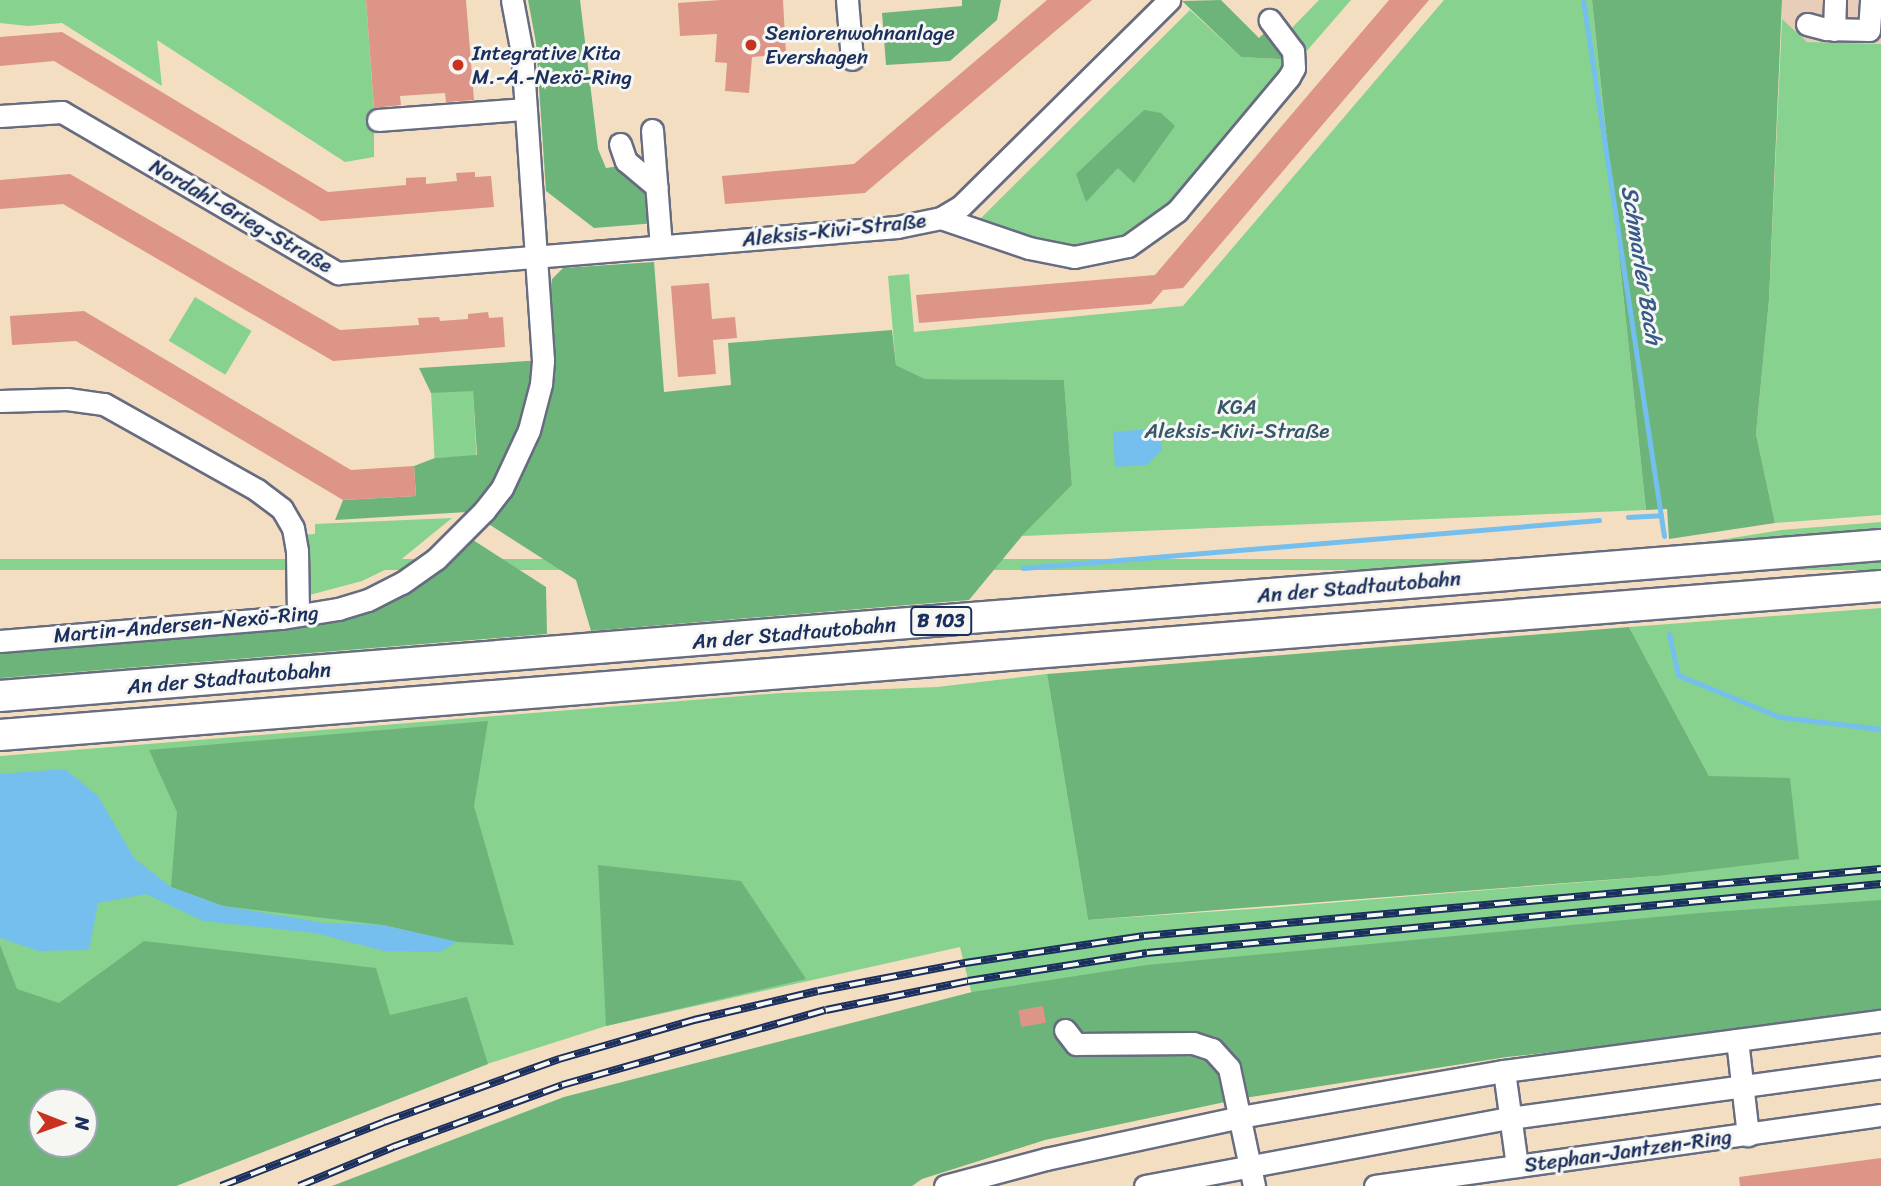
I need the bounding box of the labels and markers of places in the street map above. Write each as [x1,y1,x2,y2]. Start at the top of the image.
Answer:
place label: Seniorenwohnanlage Evershagen [765,20,955,70]
marker: Seniorenwohnanlage Evershagen [743,37,759,53]
place label: Integrative Kita M.-A.-Nexö-Ring [472,40,632,90]
marker: Integrative Kita M.-A.-Nexö-Ring [450,57,466,73]

